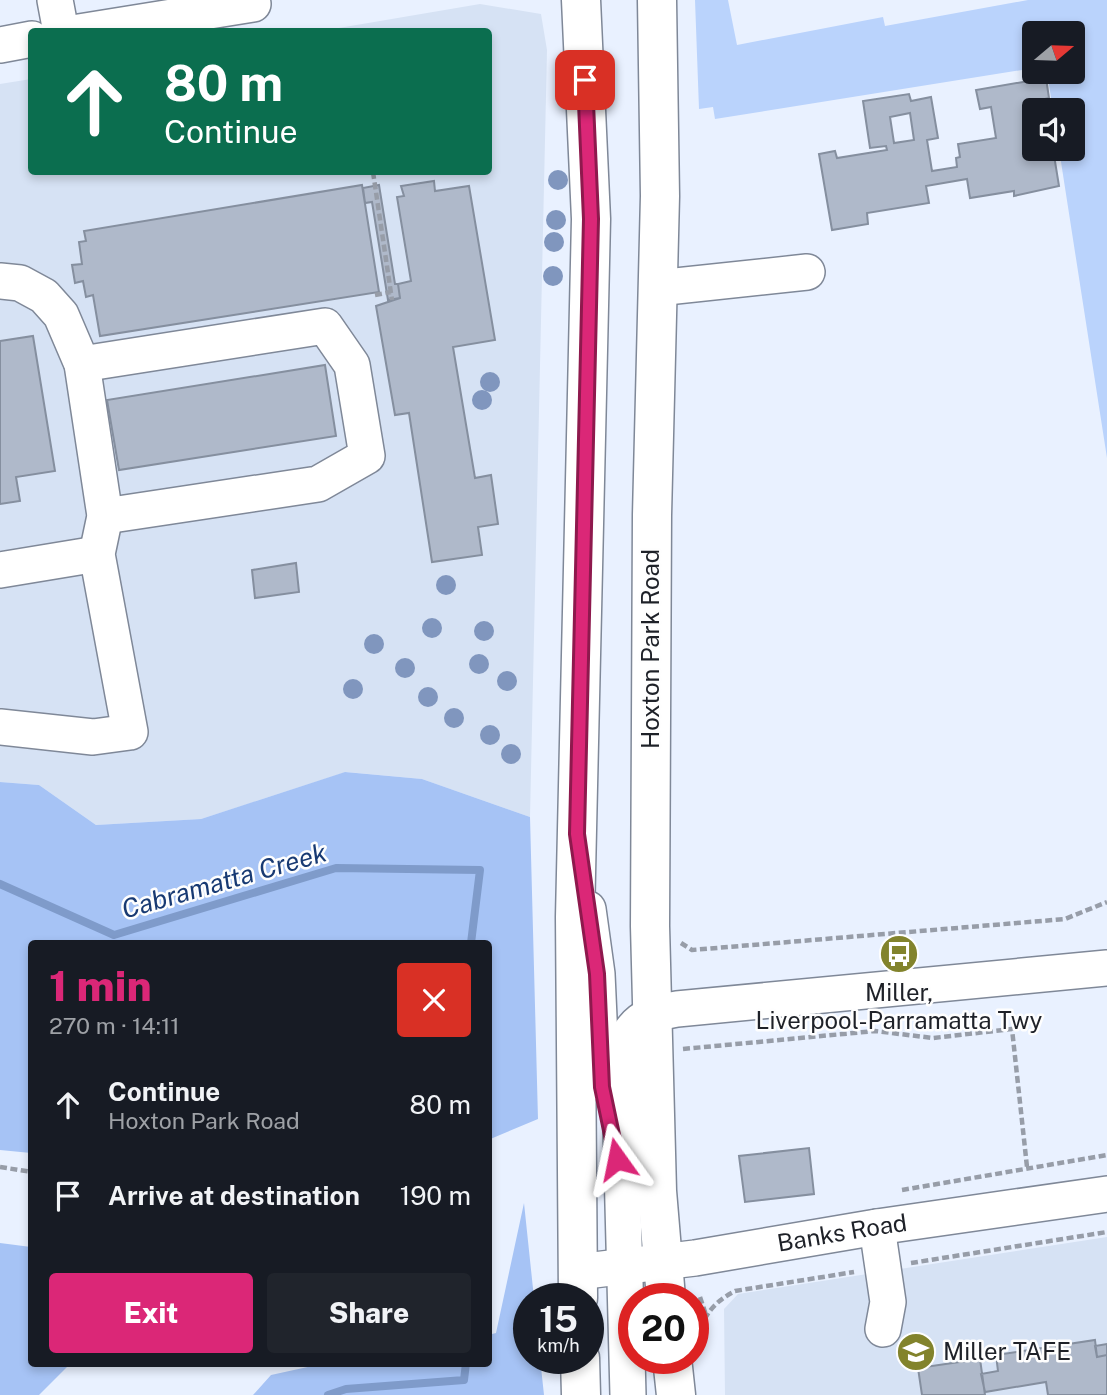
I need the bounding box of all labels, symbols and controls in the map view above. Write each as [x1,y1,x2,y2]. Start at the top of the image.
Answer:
north arrow [1022,21,1085,84]
map controls [1022,21,1085,161]
pin [555,50,615,110]
text: 80 m [164,54,283,112]
icon: ahead [49,56,140,147]
icon: arrive [566,61,604,99]
button: sound [1022,98,1085,161]
text: Continue [164,113,298,150]
street label: Hoxton Park Road [636,549,664,749]
water label: Cabramatta Creek [118,836,330,925]
bus stop icon: Miller, Liverpool-Parramatta Twy [878,933,920,975]
text: 1 min [49,961,152,1010]
button: close [397,963,471,1037]
place label: Miller, Liverpool-Parramatta Twy [756,978,1043,1034]
text: 270 m · 14:11 [49,1012,180,1039]
text: Continue [108,1076,220,1107]
icon: ahead [49,1086,87,1124]
text: 80 m [410,1089,471,1120]
text: Hoxton Park Road [108,1107,300,1134]
position arrow [580,1122,654,1196]
icon: arrive [49,1177,87,1215]
text: Arrive at destination [108,1180,360,1211]
text: 190 m [400,1180,471,1211]
street label: Banks Road [775,1208,909,1257]
button: Exit [49,1273,253,1353]
button: Share [267,1273,471,1353]
speed limit sign: 20 [618,1283,709,1374]
text: 15 [539,1299,578,1340]
school or university icon: Miller TAFE [895,1331,937,1373]
text: km/h [537,1335,580,1356]
place label: Miller TAFE [943,1337,1071,1365]

